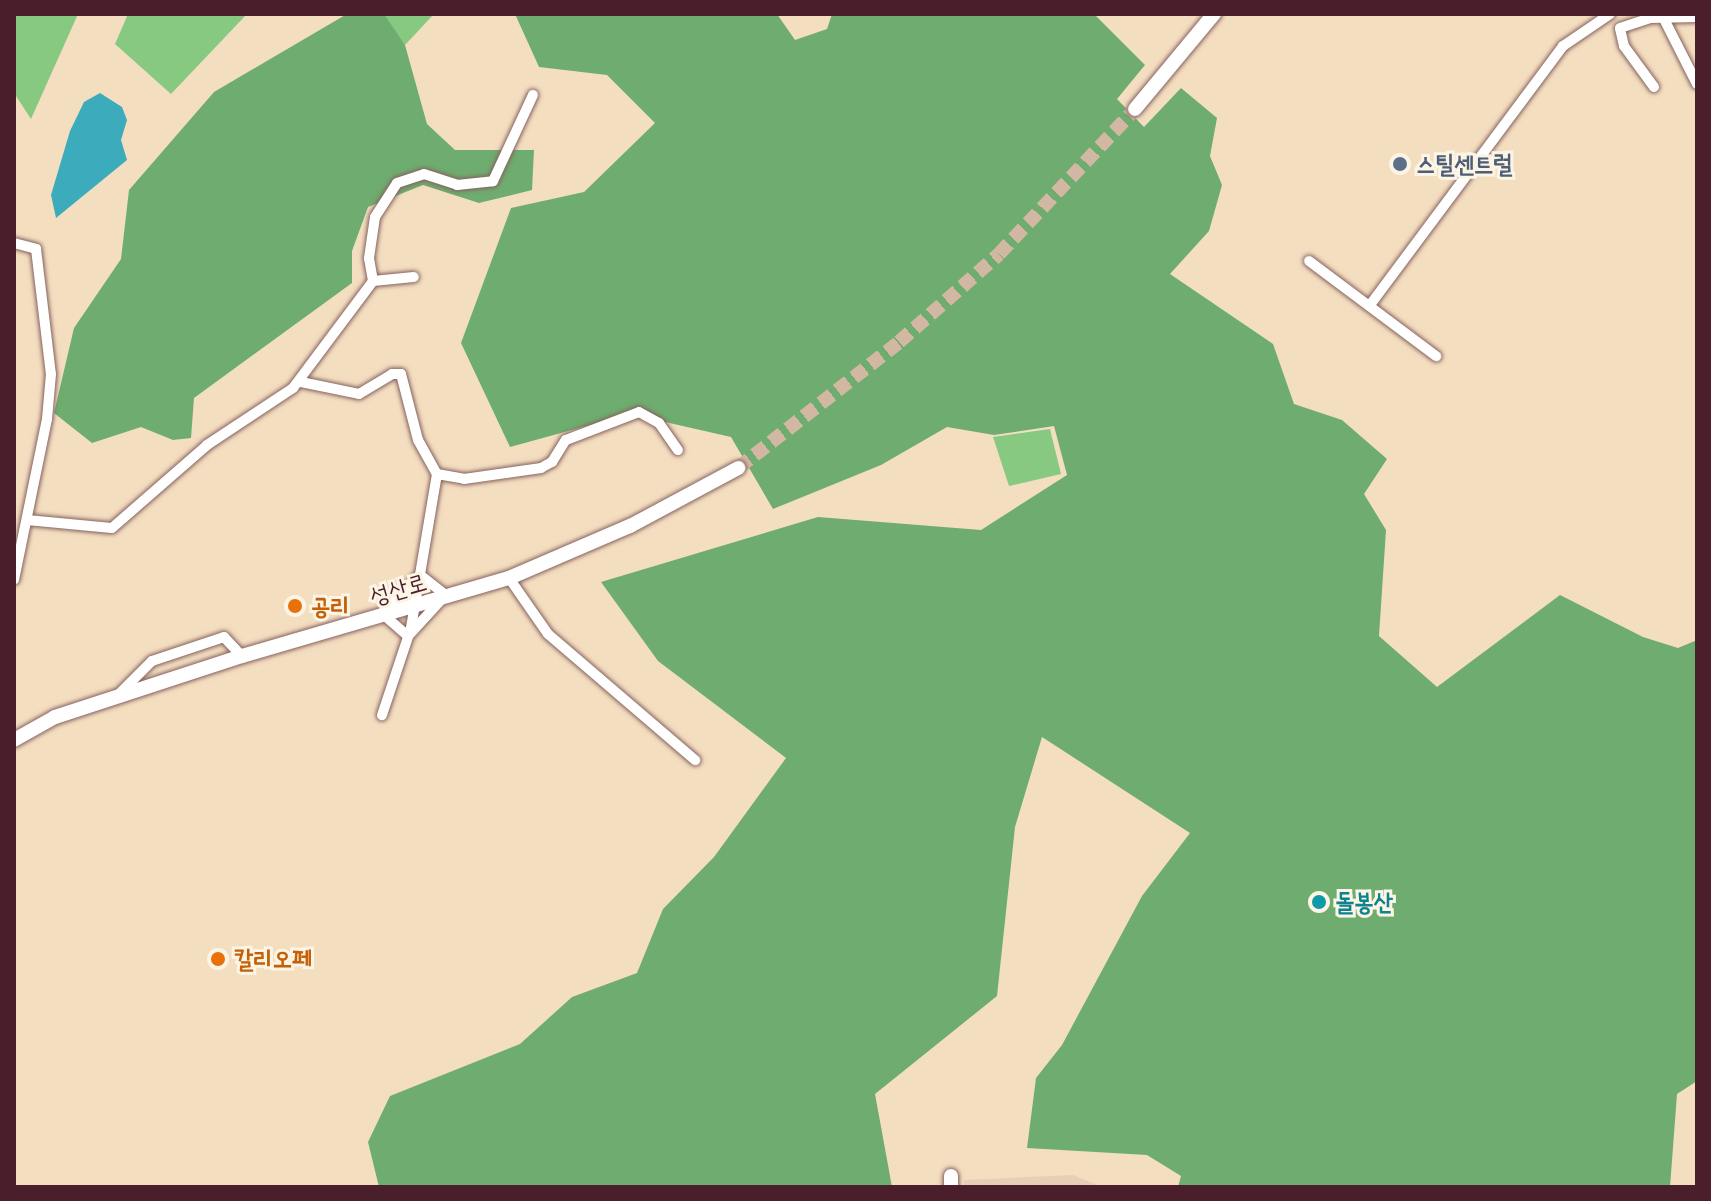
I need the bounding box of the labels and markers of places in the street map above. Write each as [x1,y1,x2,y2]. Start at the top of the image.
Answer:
place label: 스틸센트럴 [1416,150,1513,178]
marker: 스틸센트럴 [1391,155,1409,173]
place label: 공리 [311,592,350,620]
marker: 공리 [286,597,304,615]
place label: 돌봉산 [1335,888,1393,916]
marker: 돌봉산 [1310,893,1328,911]
place label: 칼리오페 [234,945,311,973]
marker: 칼리오페 [209,950,227,968]

